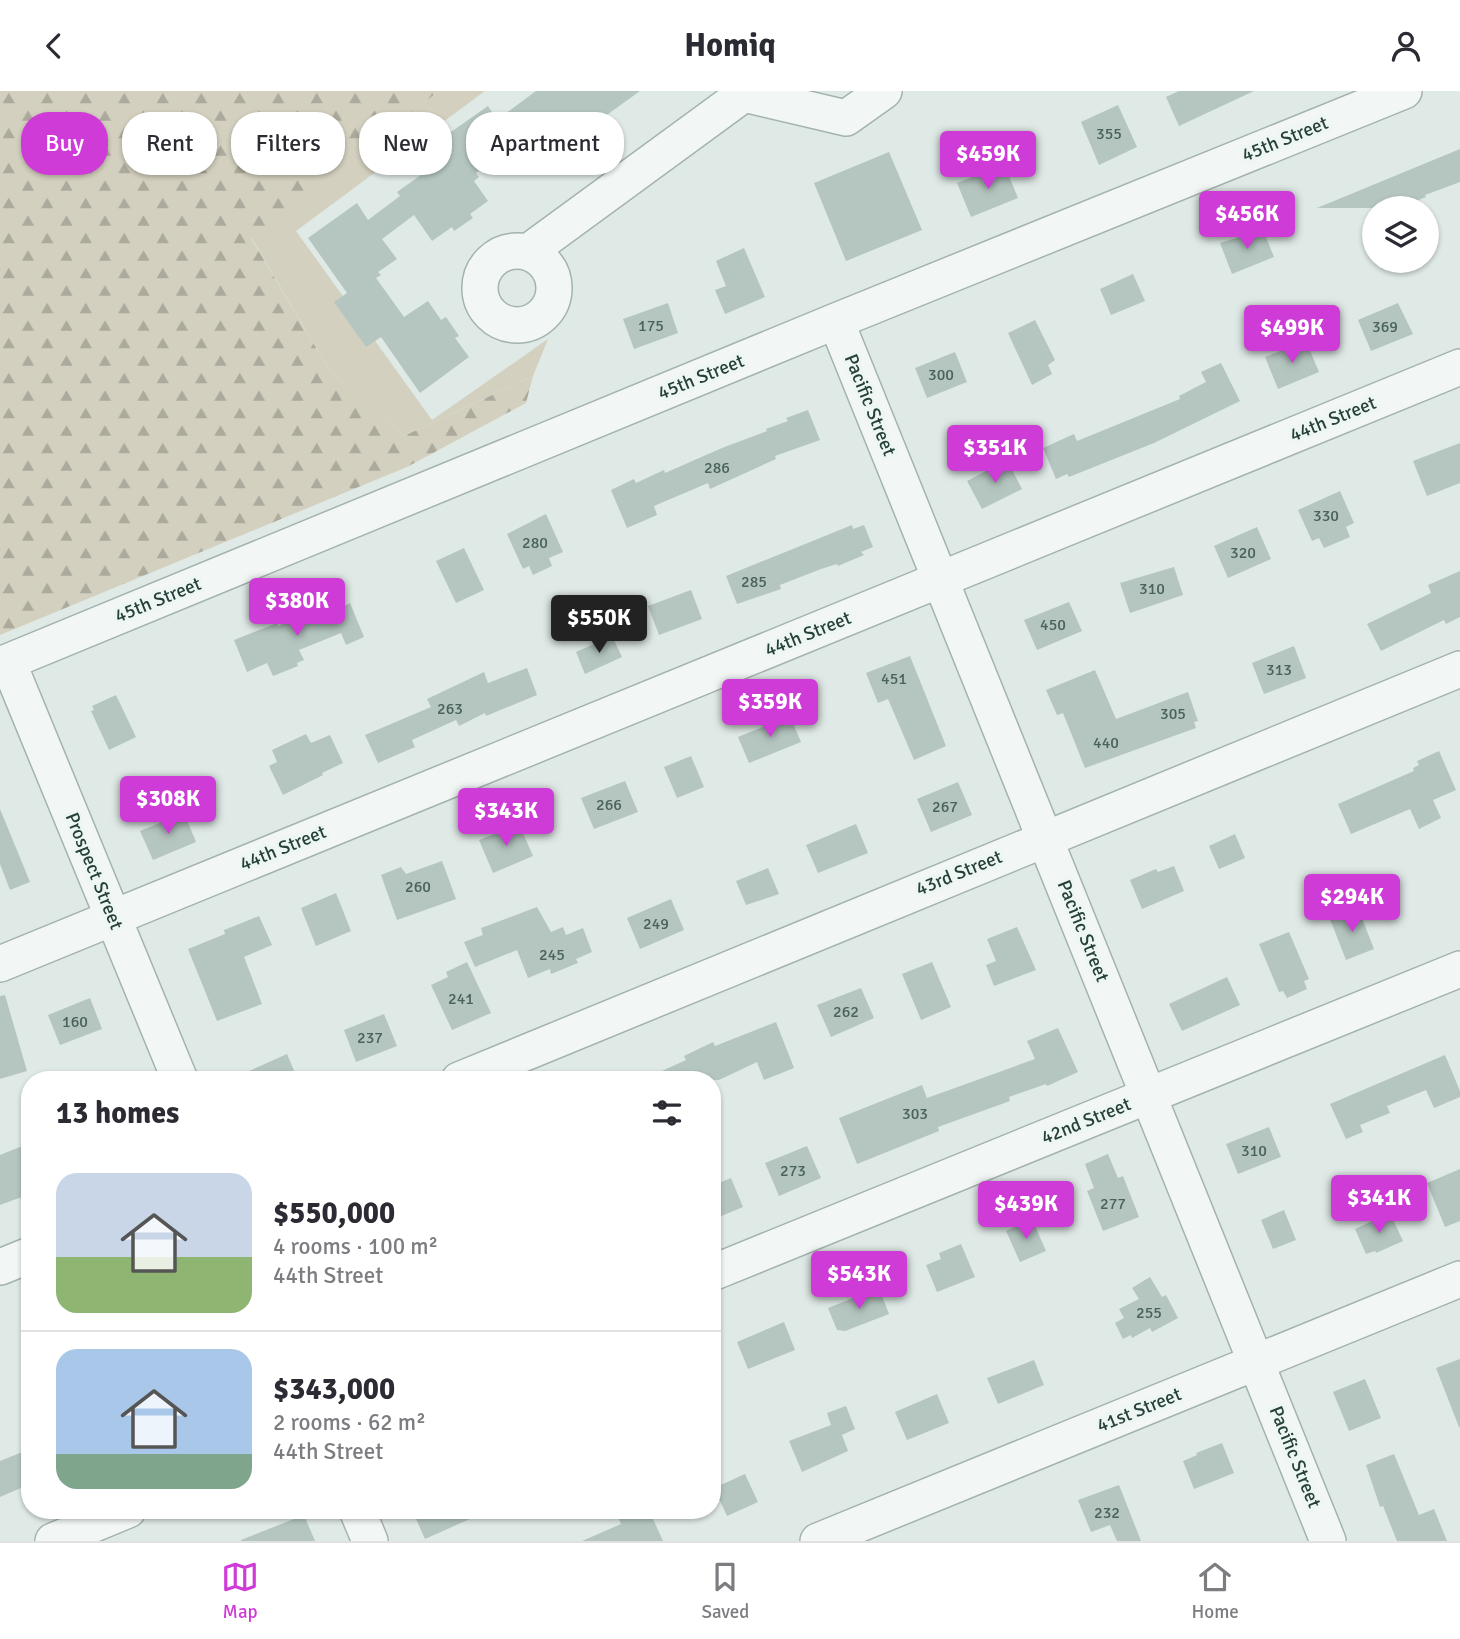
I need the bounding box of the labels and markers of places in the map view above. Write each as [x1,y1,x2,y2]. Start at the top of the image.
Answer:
pin: $459K [939,132,1037,191]
pin: $456K [1198,191,1296,251]
pin: $499K [1243,306,1341,365]
pin: $351K [946,425,1044,485]
pin: $380K [248,579,346,638]
pin: $550K [550,595,648,655]
pin: $359K [721,679,819,739]
pin: $308K [119,777,217,836]
pin: $343K [457,789,555,848]
pin: $294K [1303,875,1401,934]
pin: $341K [1330,1175,1428,1235]
pin: $439K [977,1181,1075,1241]
pin: $543K [810,1251,908,1311]

